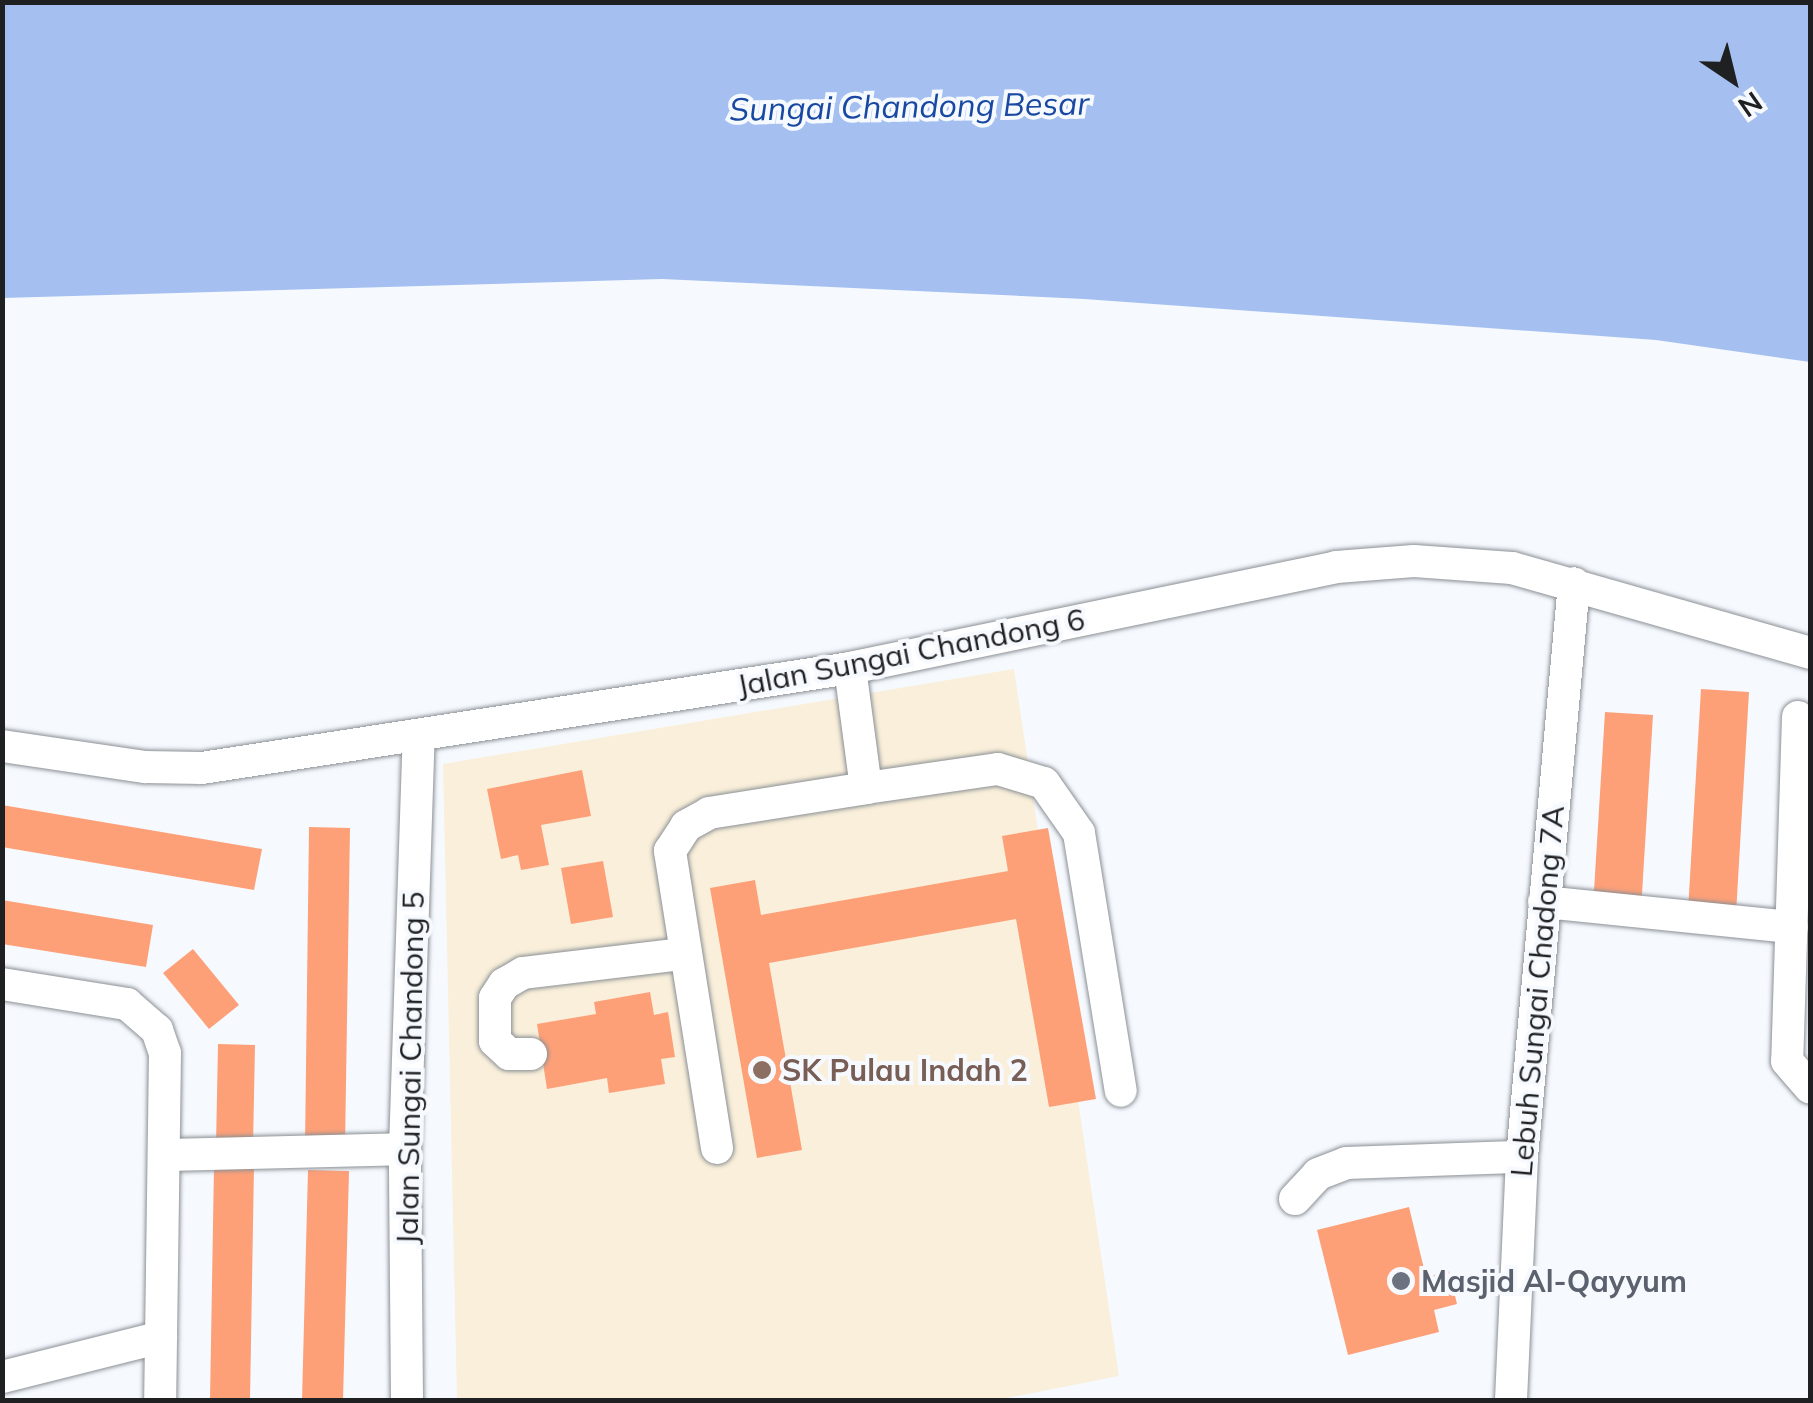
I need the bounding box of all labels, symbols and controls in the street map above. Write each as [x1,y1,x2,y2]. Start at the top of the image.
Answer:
north arrow [1683,30,1783,130]
water label: Sungai Chandong Besar [729,84,1089,128]
text: N [1732,85,1769,125]
street label: Jalan Sungai Chandong 6 [734,601,1088,703]
street label: Lebuh Sungai Chadong 7A [1503,804,1571,1178]
street label: Jalan Sungai Chandong 5 [389,891,431,1245]
place label: SK Pulau Indah 2 [782,1052,1028,1088]
marker: SK Pulau Indah 2 [751,1059,773,1081]
place label: Masjid Al-Qayyum [1421,1263,1687,1299]
marker: Masjid Al-Qayyum [1390,1270,1412,1292]

